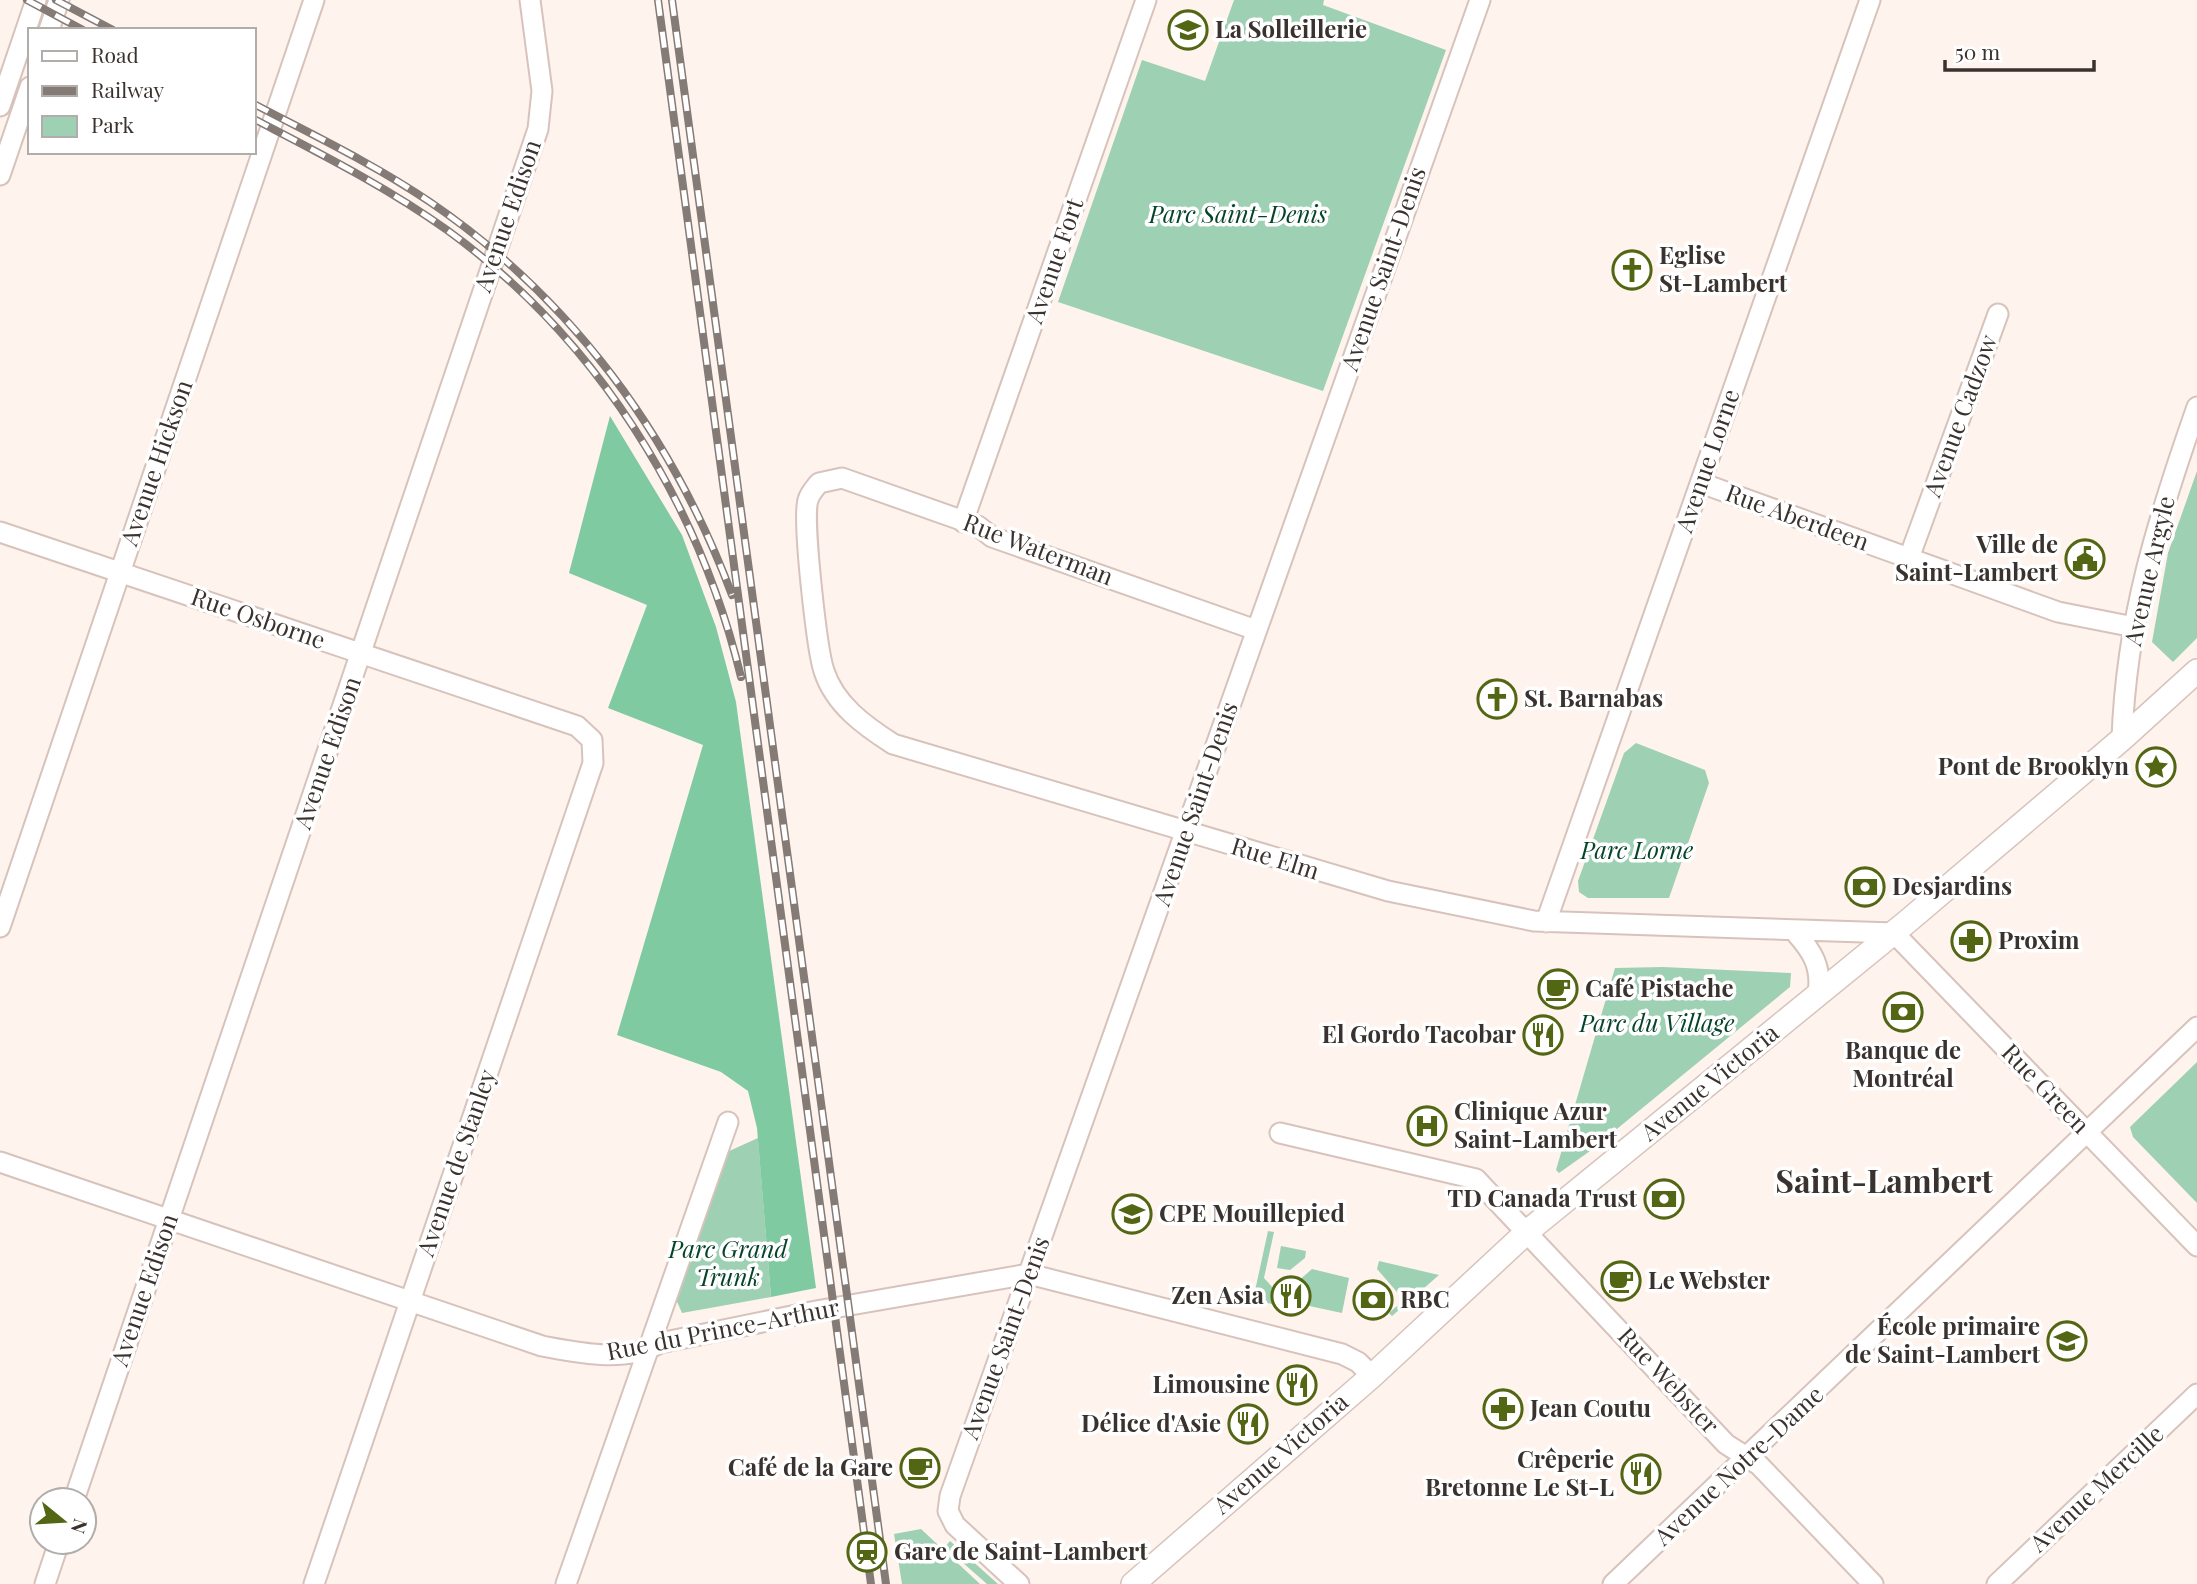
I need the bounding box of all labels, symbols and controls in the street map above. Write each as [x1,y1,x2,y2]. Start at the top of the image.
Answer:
school or university icon: La Solleillerie [1167,9,1209,51]
place label: La Solleillerie [1215,12,1367,44]
legend [28,28,256,154]
scale bar [1945,28,2094,72]
text: 50 m [1955,37,2001,65]
text: Road [91,40,139,68]
text: Railway [91,75,165,103]
text: Park [91,110,135,138]
street label: Avenue Edison [465,135,547,297]
street label: Avenue Saint-Denis [1332,162,1432,375]
street label: Avenue Fort [1016,193,1090,328]
park label: Parc Saint-Denis [1148,197,1327,229]
place label: Eglise St-Lambert [1659,238,1788,298]
church icon: Eglise St-Lambert [1611,249,1653,291]
street label: Avenue Cadzow [1915,329,2003,502]
street label: Avenue Hickson [111,375,198,551]
street label: Avenue Lorne [1666,384,1746,537]
street label: Rue Aberdeen [1722,475,1874,557]
street label: Avenue Argyle [2115,492,2181,650]
street label: Rue Waterman [959,505,1118,591]
place label: Ville de Saint-Lambert [1895,527,2059,587]
public building icon: Ville de Saint-Lambert [2064,538,2106,580]
street label: Rue Osborne [187,579,330,655]
street label: Avenue Edison [285,672,367,834]
church icon: St. Barnabas [1476,678,1518,720]
place label: St. Barnabas [1524,681,1663,713]
street label: Avenue Saint-Denis [1144,697,1244,910]
place icon: Pont de Brooklyn [2135,746,2177,788]
place label: Pont de Brooklyn [1938,749,2129,781]
street label: Rue Elm [1228,829,1323,886]
park label: Parc Lorne [1580,833,1693,865]
bank icon: Desjardins [1844,866,1886,908]
place label: Desjardins [1892,869,2012,901]
pharmacy icon: Proxim [1950,920,1992,962]
place label: Proxim [1998,923,2080,955]
cafe icon: Café Pistache [1537,968,1579,1010]
place label: Café Pistache [1585,971,1734,1003]
bank icon: Banque de Montréal [1882,991,1924,1033]
park label: Parc du Village [1578,1006,1735,1038]
restaurant icon: El Gordo Tacobar [1522,1014,1564,1056]
street label: Avenue Victoria [1632,1016,1784,1148]
place label: El Gordo Tacobar [1322,1017,1517,1049]
place label: Banque de Montréal [1845,1033,1961,1093]
street label: Rue Green [1996,1036,2097,1139]
street label: Avenue de Stanley [408,1065,502,1261]
place label: Clinique Azur Saint-Lambert [1454,1094,1618,1154]
hospital icon: Clinique Azur Saint-Lambert [1406,1105,1448,1147]
district label: Saint-Lambert [1775,1158,1993,1201]
bank icon: TD Canada Trust [1643,1178,1685,1220]
place label: TD Canada Trust [1447,1181,1638,1213]
school or university icon: CPE Mouillepied [1111,1193,1153,1235]
place label: CPE Mouillepied [1159,1196,1345,1228]
street label: Avenue Edison [102,1209,184,1371]
park label: Parc Grand Trunk [668,1232,788,1292]
street label: Avenue Saint-Denis [952,1232,1056,1444]
cafe icon: Le Webster [1600,1260,1642,1302]
place label: Le Webster [1648,1263,1771,1295]
restaurant icon: Zen Asia [1270,1275,1312,1317]
place label: Zen Asia [1171,1278,1265,1310]
bank icon: RBC [1352,1279,1394,1321]
place label: RBC [1400,1282,1450,1314]
street label: Rue du Prince-Arthur [604,1290,842,1366]
place label: École primaire de Saint-Lambert [1845,1309,2041,1369]
street label: Rue Webster [1612,1320,1727,1440]
school or university icon: École primaire de Saint-Lambert [2046,1320,2088,1362]
restaurant icon: Limousine [1276,1364,1318,1406]
place label: Limousine [1152,1367,1270,1399]
street label: Avenue Notre-Dame [1645,1378,1829,1552]
street label: Avenue Victoria [1205,1385,1354,1521]
pharmacy icon: Jean Coutu [1482,1388,1524,1430]
place label: Jean Coutu [1529,1391,1652,1423]
restaurant icon: Délice d'Asie [1227,1403,1269,1445]
place label: Délice d'Asie [1081,1406,1221,1438]
street label: Avenue Mercille [2021,1417,2170,1559]
place label: Crêperie Bretonne Le St-L [1425,1442,1614,1502]
cafe icon: Café de la Gare [899,1447,941,1489]
place label: Café de la Gare [728,1450,893,1482]
restaurant icon: Crêperie Bretonne Le St-L [1620,1453,1662,1495]
north arrow [28,1486,98,1556]
text: N [66,1516,95,1537]
station icon: Gare de Saint-Lambert [846,1531,888,1573]
place label: Gare de Saint-Lambert [894,1534,1148,1566]

